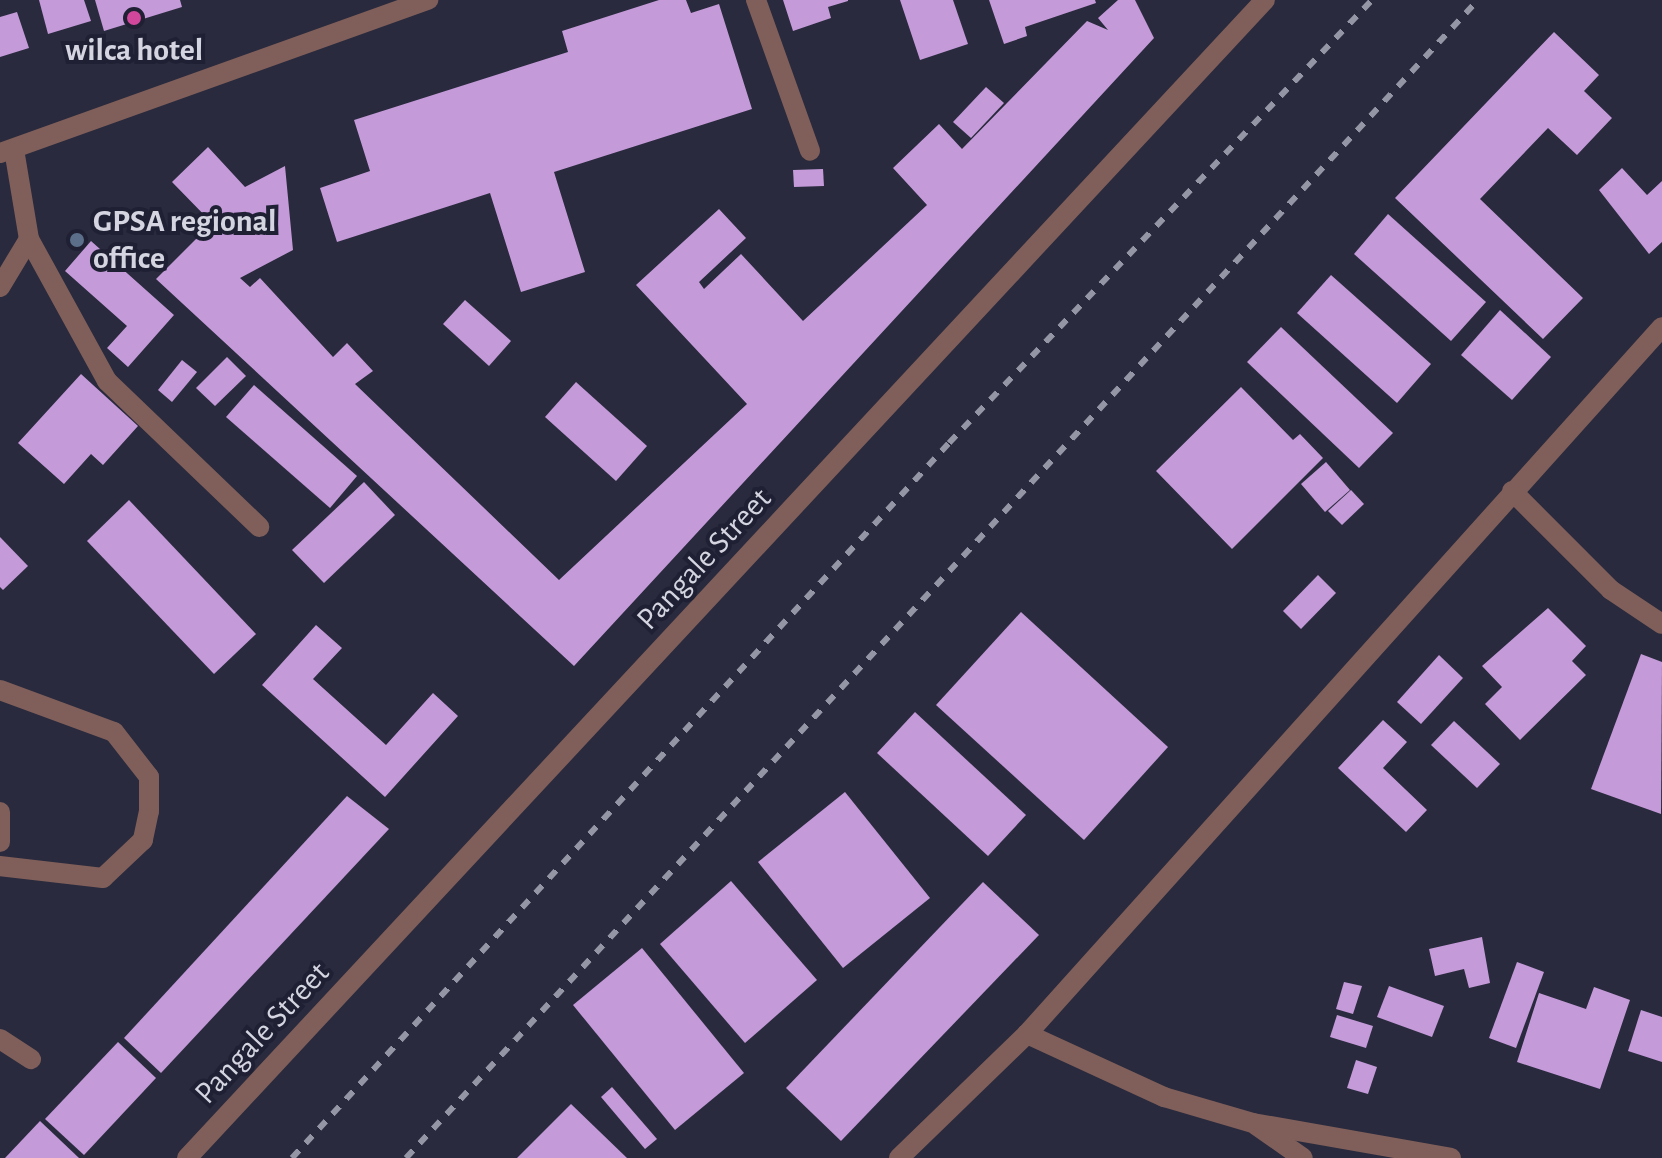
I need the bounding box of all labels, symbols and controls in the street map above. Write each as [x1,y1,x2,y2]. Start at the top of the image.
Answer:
marker: wilca hotel [125,9,143,27]
place label: wilca hotel [65,31,203,69]
place label: GPSA regional office [93,203,276,278]
marker: GPSA regional office [68,231,86,249]
street label: Pangale Street [629,480,779,638]
street label: Pangale Street [187,954,337,1112]

